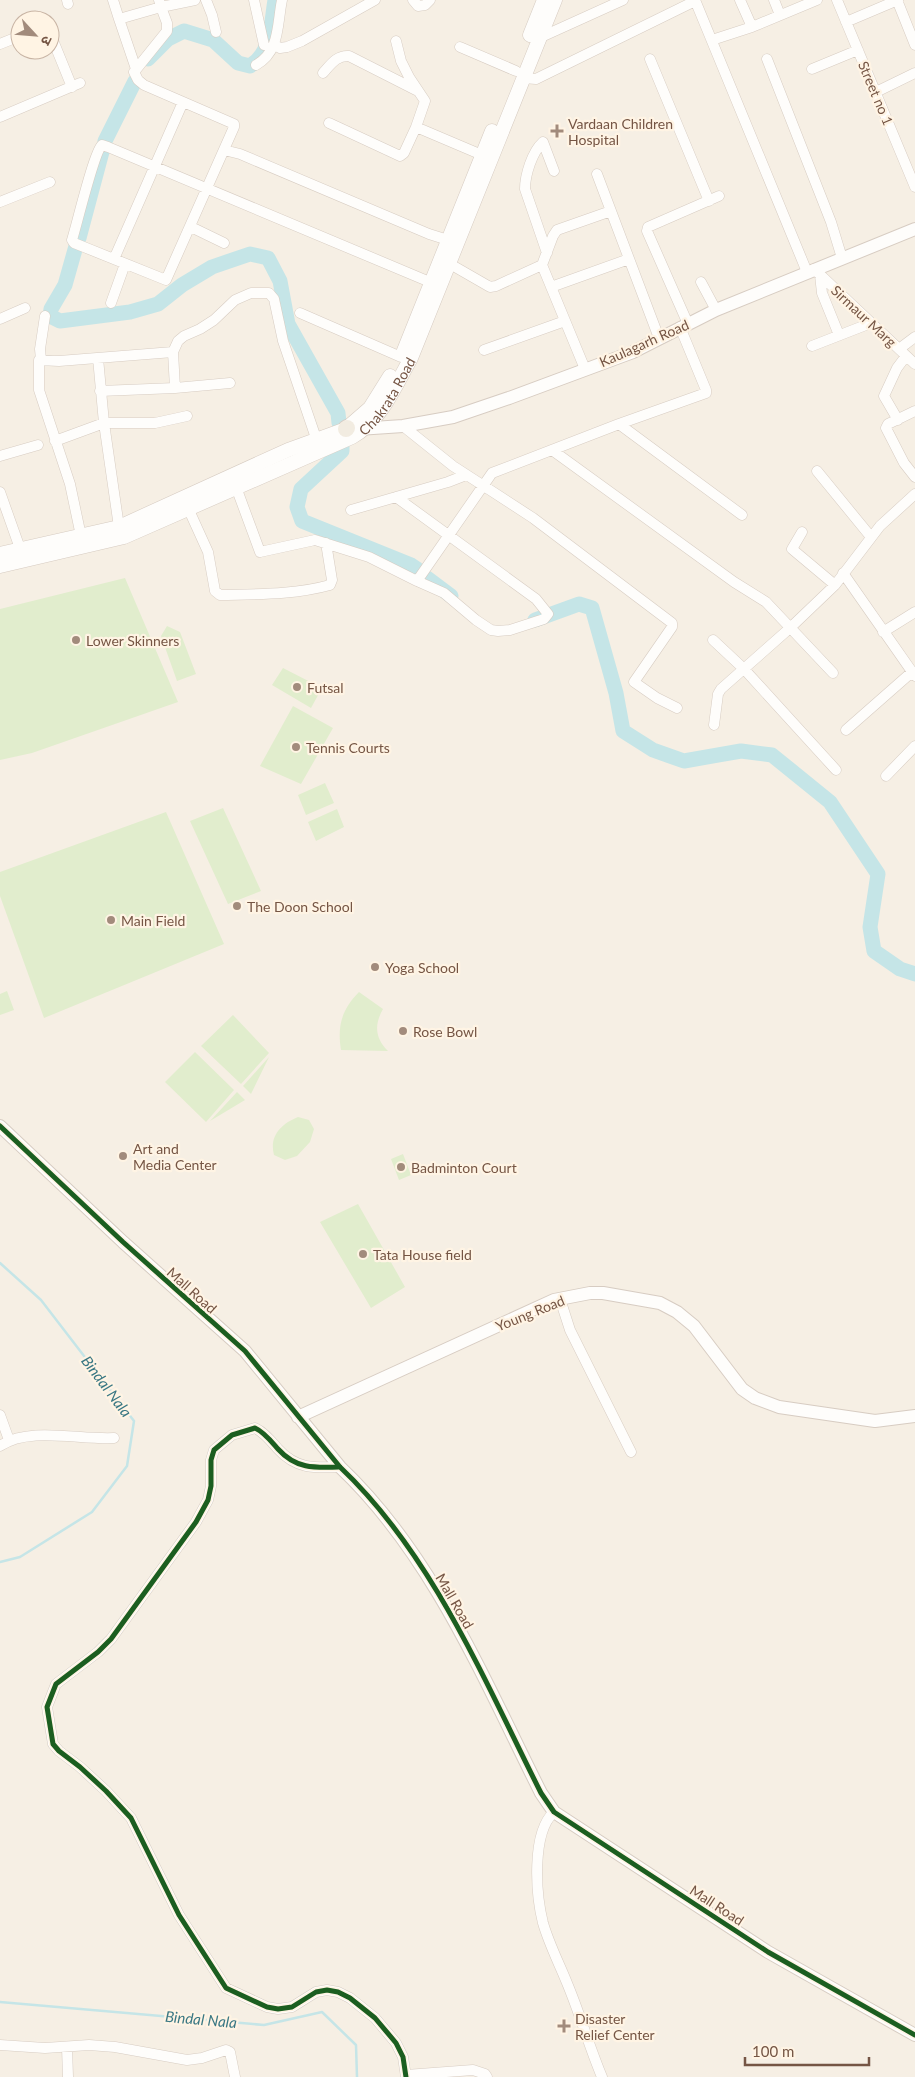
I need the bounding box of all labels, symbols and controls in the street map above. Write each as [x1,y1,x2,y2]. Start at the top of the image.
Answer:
north arrow [10,10,60,60]
text: उ [37,34,57,49]
street label: Street no 1 [855,58,897,128]
place label: Vardaan Children Hospital [568,115,673,148]
marker: Vardaan Children Hospital [550,124,564,138]
street label: Sirmaur Marg [828,282,900,350]
street label: Kaulagarh Road [597,316,691,370]
street label: Chakrata Road [355,354,418,438]
place label: Lower Skinners [86,632,179,649]
marker: Lower Skinners [70,634,82,646]
place label: Futsal [307,679,344,696]
marker: Futsal [291,681,303,693]
place label: Tennis Courts [306,739,390,756]
marker: Tennis Courts [290,741,302,753]
place label: The Doon School [247,898,353,915]
marker: The Doon School [231,900,243,912]
place label: Main Field [121,912,185,929]
marker: Main Field [105,914,117,926]
place label: Yoga School [385,959,459,976]
marker: Yoga School [369,961,381,973]
place label: Rose Bowl [413,1023,477,1040]
marker: Rose Bowl [397,1025,409,1037]
place label: Art and Media Center [133,1140,217,1173]
marker: Art and Media Center [117,1150,129,1162]
place label: Badminton Court [411,1159,517,1176]
marker: Badminton Court [395,1161,407,1173]
place label: Tata House field [373,1246,472,1263]
marker: Tata House field [357,1248,369,1260]
street label: Mall Road [164,1263,220,1317]
street label: Young Road [493,1292,567,1334]
water label: Bindal Nala [78,1352,136,1420]
street label: Mall Road [432,1570,478,1632]
street label: Mall Road [687,1881,747,1929]
water label: Bindal Nala [164,2007,238,2031]
place label: Disaster Relief Center [575,2010,655,2043]
marker: Disaster Relief Center [557,2019,571,2033]
scale bar [745,2034,869,2066]
text: 100 m [752,2042,794,2060]

